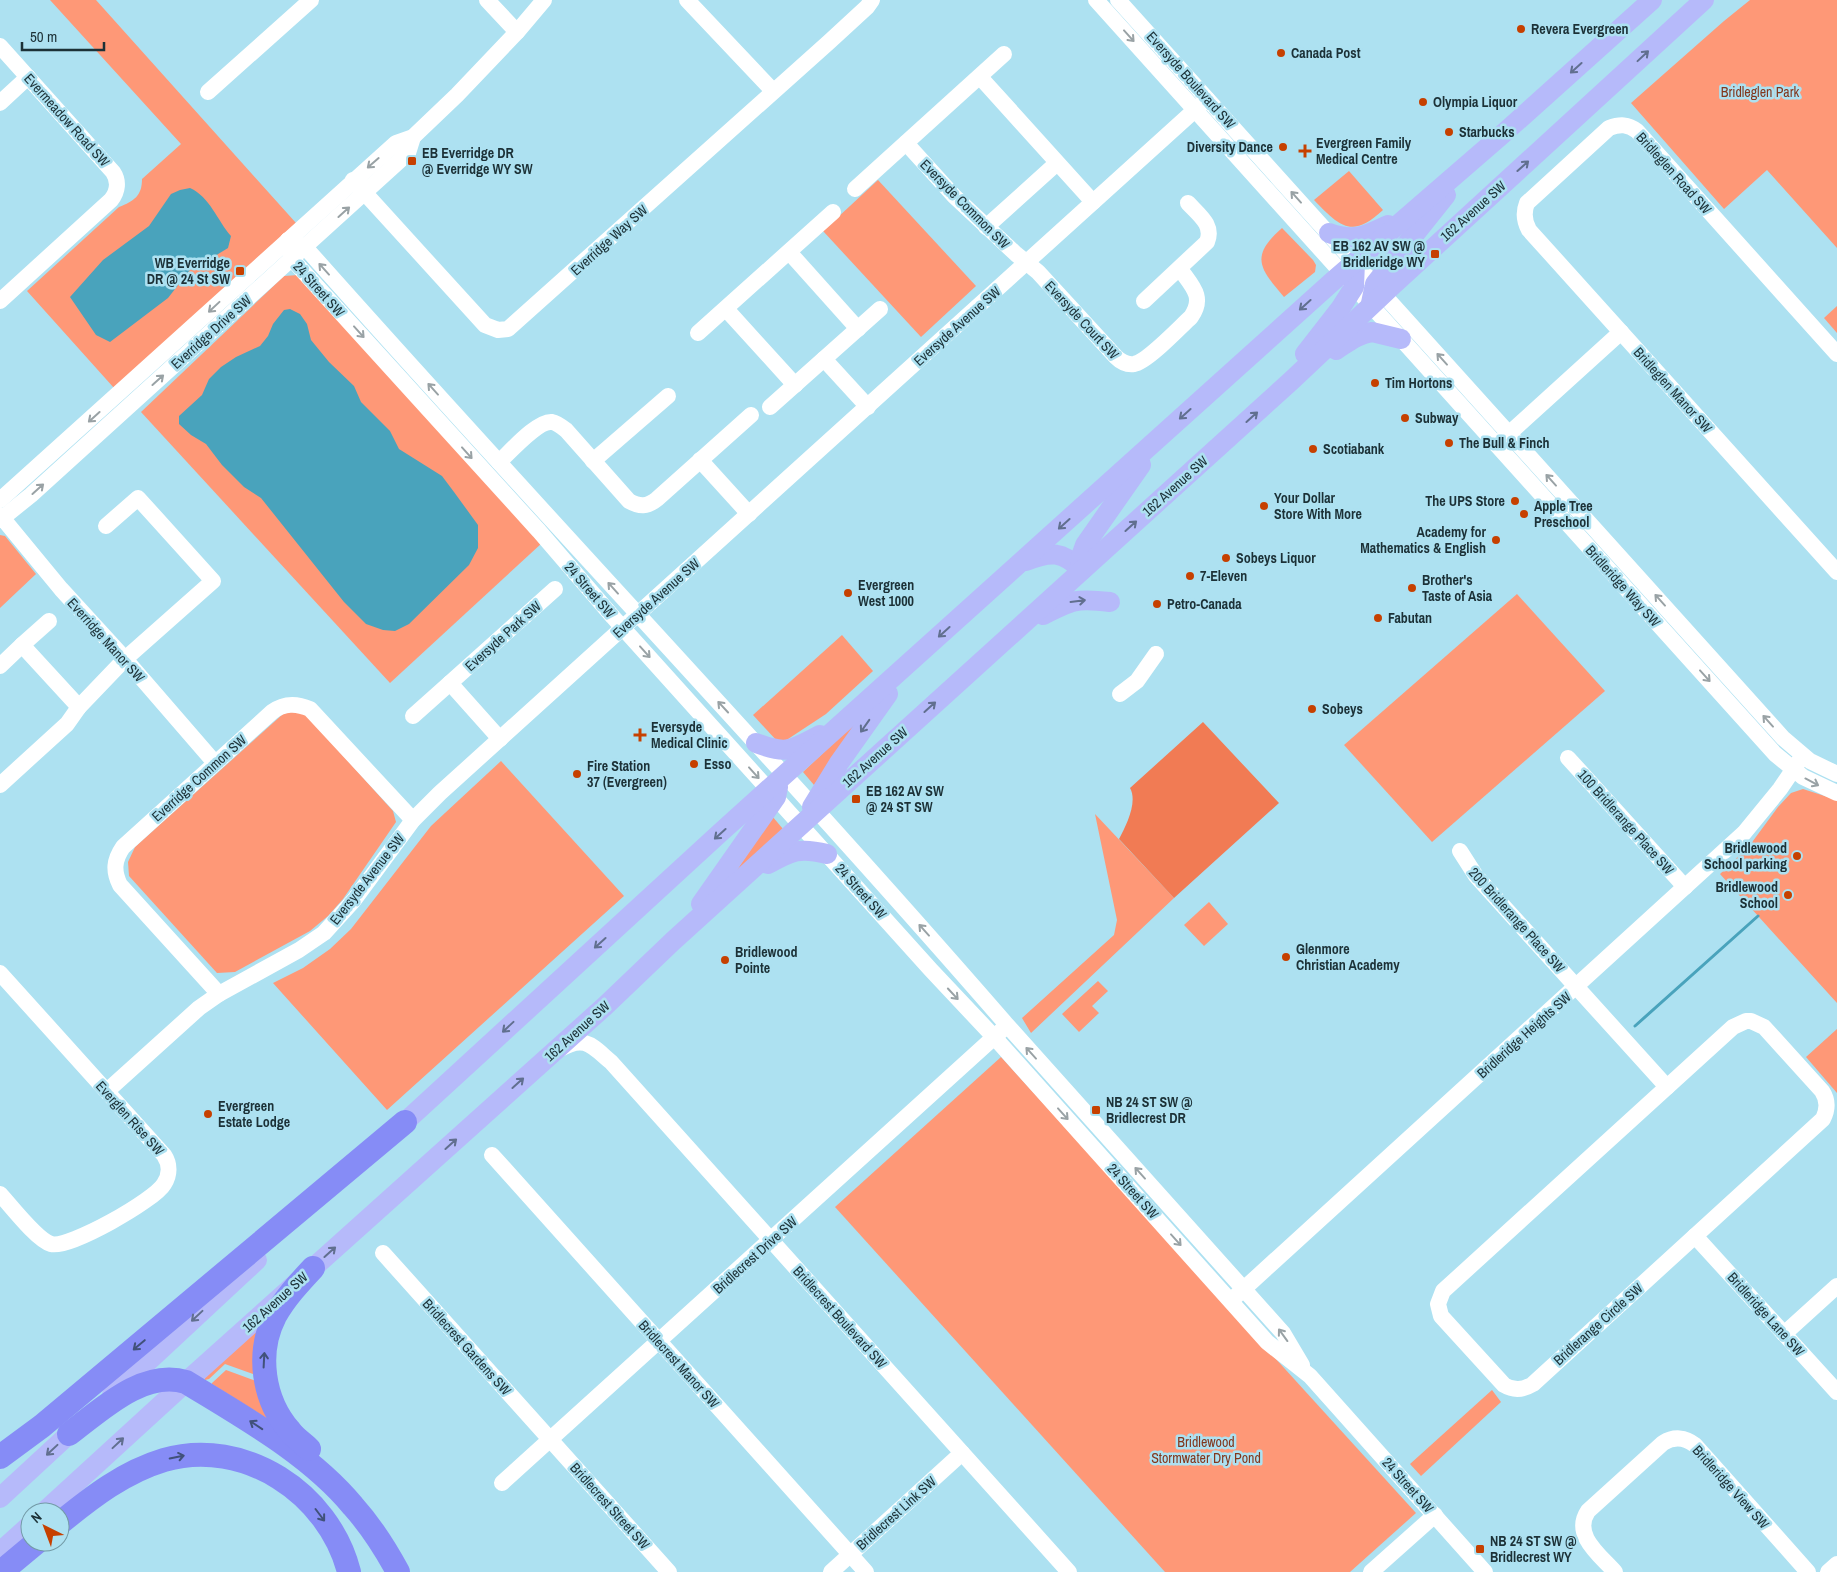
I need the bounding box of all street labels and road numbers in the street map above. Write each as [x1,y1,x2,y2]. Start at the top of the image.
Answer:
street label: Eversyde Boulevard SW [1143,28,1239,132]
street label: Evermeadow Road SW [20,70,114,170]
street label: Bridleglen Road SW [1633,128,1716,218]
street label: Eversyde Common SW [916,155,1014,253]
street label: 162 Avenue SW [1436,177,1510,245]
street label: Everridge Way SW [567,201,651,279]
street label: 24 Street SW [289,258,349,321]
street label: Eversyde Court SW [1041,277,1123,363]
street label: Eversyde Avenue SW [910,282,1004,370]
street label: Everridge Drive SW [167,291,255,373]
street label: Bridleglen Manor SW [1630,343,1716,437]
street label: 162 Avenue SW [1138,452,1212,520]
street label: Bridleridge Way SW [1582,541,1664,631]
street label: Eversyde Avenue SW [609,554,703,642]
street label: 24 Street SW [561,558,619,622]
street label: Everridge Manor SW [63,594,149,686]
street label: Eversyde Park SW [461,597,545,675]
street label: 162 Avenue SW [838,723,912,791]
street label: Everridge Common SW [148,731,250,825]
street label: 100 Bridlerange Place SW [1574,766,1678,878]
street label: Eversyde Avenue SW [326,830,408,928]
street label: 24 Street SW [831,860,891,923]
street label: 200 Bridlerange Place SW [1465,864,1569,976]
street label: Bridleridge Heights SW [1473,988,1575,1082]
street label: 162 Avenue SW [540,997,614,1065]
street label: Everglen Rise SW [92,1077,168,1159]
street label: 24 Street SW [1103,1160,1163,1223]
street label: Bridlecrest Drive SW [709,1212,801,1298]
street label: Bridlecrest Boulevard SW [789,1262,891,1372]
street label: 162 Avenue SW [238,1268,312,1336]
street label: Bridleridge Lane SW [1724,1268,1808,1360]
street label: Bridlerange Circle SW [1550,1279,1647,1369]
street label: Bridlecrest Gardens SW [419,1295,515,1399]
street label: Bridlecrest Manor SW [635,1316,723,1412]
street label: Bridleridge View SW [1689,1441,1773,1533]
street label: 24 Street SW [1378,1454,1438,1517]
street label: Bridlecrest Street SW [566,1459,654,1553]
street label: Bridlecrest Link SW [852,1472,940,1554]

